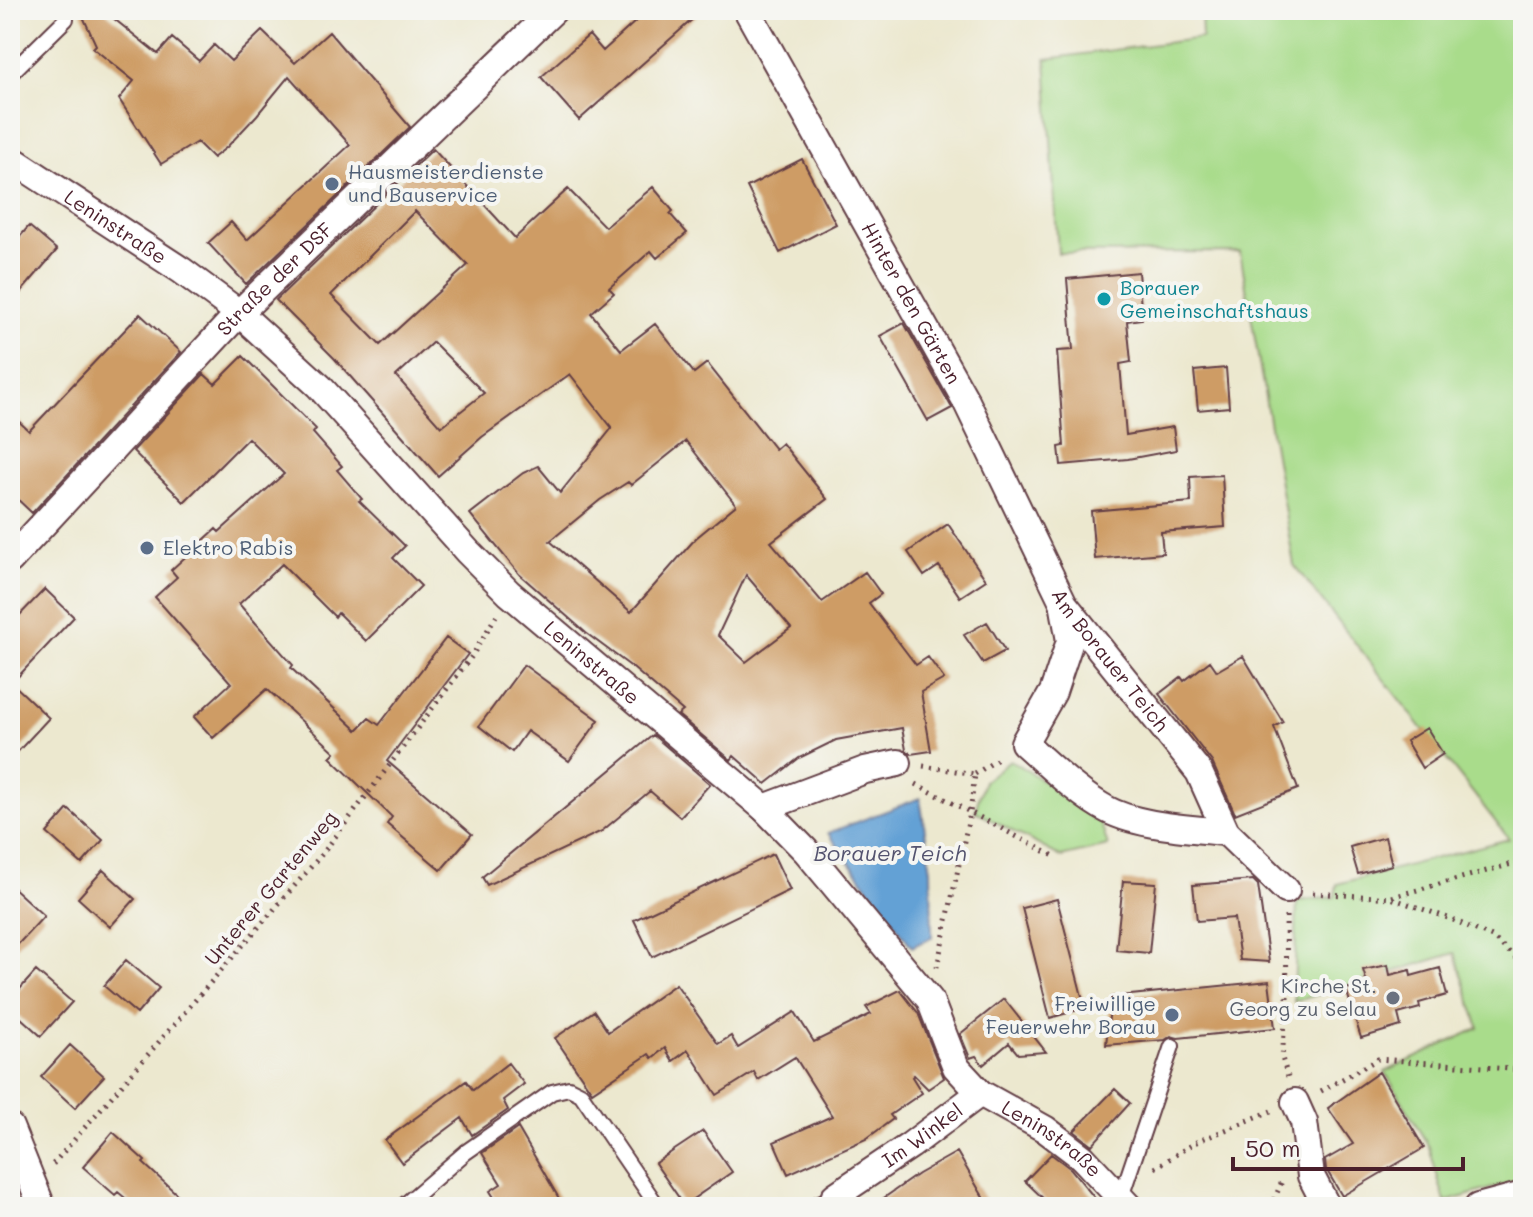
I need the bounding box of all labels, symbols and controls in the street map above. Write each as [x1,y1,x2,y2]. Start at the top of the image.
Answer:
place label: Hausmeisterdienste und Bauservice [348,158,544,207]
marker: Hausmeisterdienste und Bauservice [323,175,341,193]
street label: Leninstraße [60,183,172,269]
street label: Straße der DSF [211,216,337,341]
street label: Hinter den Gärten [856,217,968,388]
place label: Borauer Gemeinschaftshaus [1120,274,1309,323]
marker: Borauer Gemeinschaftshaus [1095,290,1113,308]
place label: Elektro Rabis [163,534,293,560]
marker: Elektro Rabis [138,539,156,557]
street label: Am Borauer Teich [1047,584,1175,736]
street label: Leninstraße [539,614,645,710]
street label: Unterer Gartenweg [198,805,342,970]
water label: Borauer Teich [813,838,967,867]
place label: Kirche St. Georg zu Selau [1229,972,1377,1021]
marker: Kirche St. Georg zu Selau [1384,989,1402,1007]
place label: Freiwillige Feuerwehr Borau [986,990,1156,1039]
marker: Freiwillige Feuerwehr Borau [1163,1006,1181,1024]
street label: Leninstraße [997,1094,1108,1182]
street label: Im Winkel [876,1097,968,1173]
scale bar [1233,1121,1463,1171]
text: 50 m [1245,1132,1301,1163]

